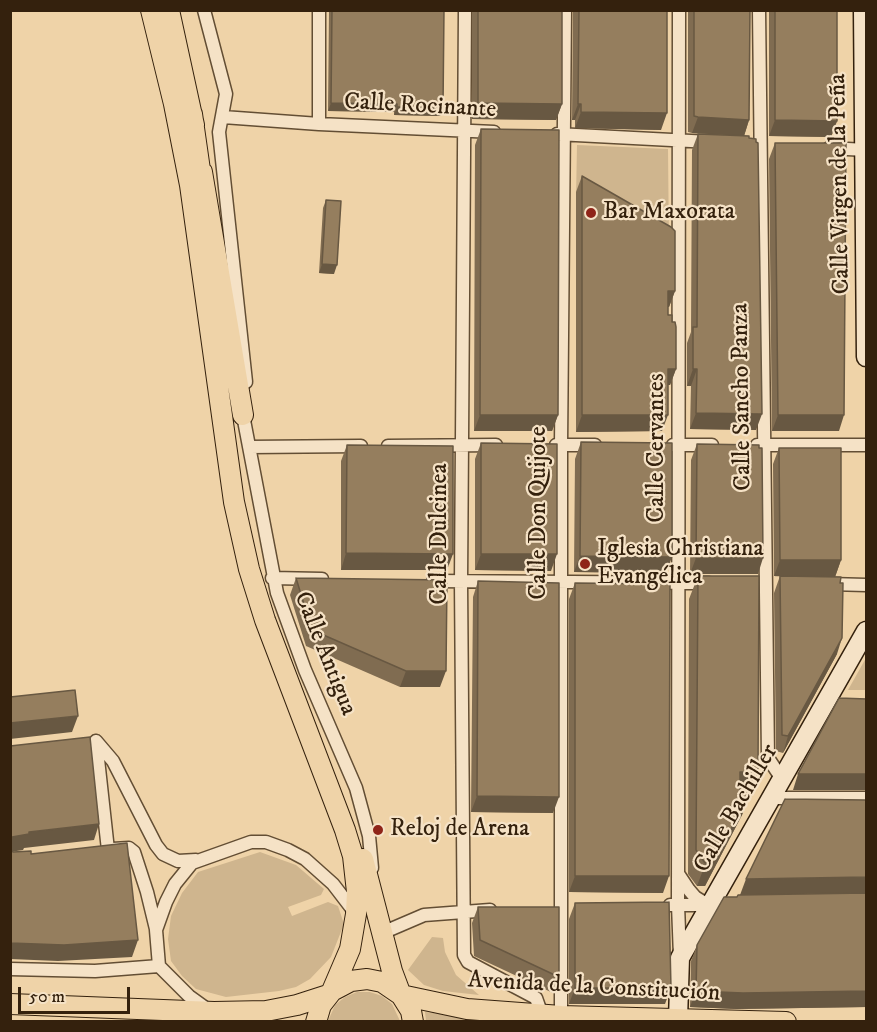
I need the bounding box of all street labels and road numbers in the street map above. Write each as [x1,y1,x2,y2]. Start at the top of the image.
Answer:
street label: Calle Virgen de la Peña [825,73,857,295]
street label: Calle Rocinante [343,89,497,125]
street label: Calle Sancho Panza [727,303,759,491]
street label: Calle Cervantes [644,373,672,523]
street label: Calle Don Quijote [526,426,554,600]
street label: Calle Dulcinea [427,463,455,605]
street label: Calle Antigua [286,588,362,720]
street label: Calle Bachiller [689,740,785,878]
street label: Avenida de la Constitución [467,967,721,1009]

